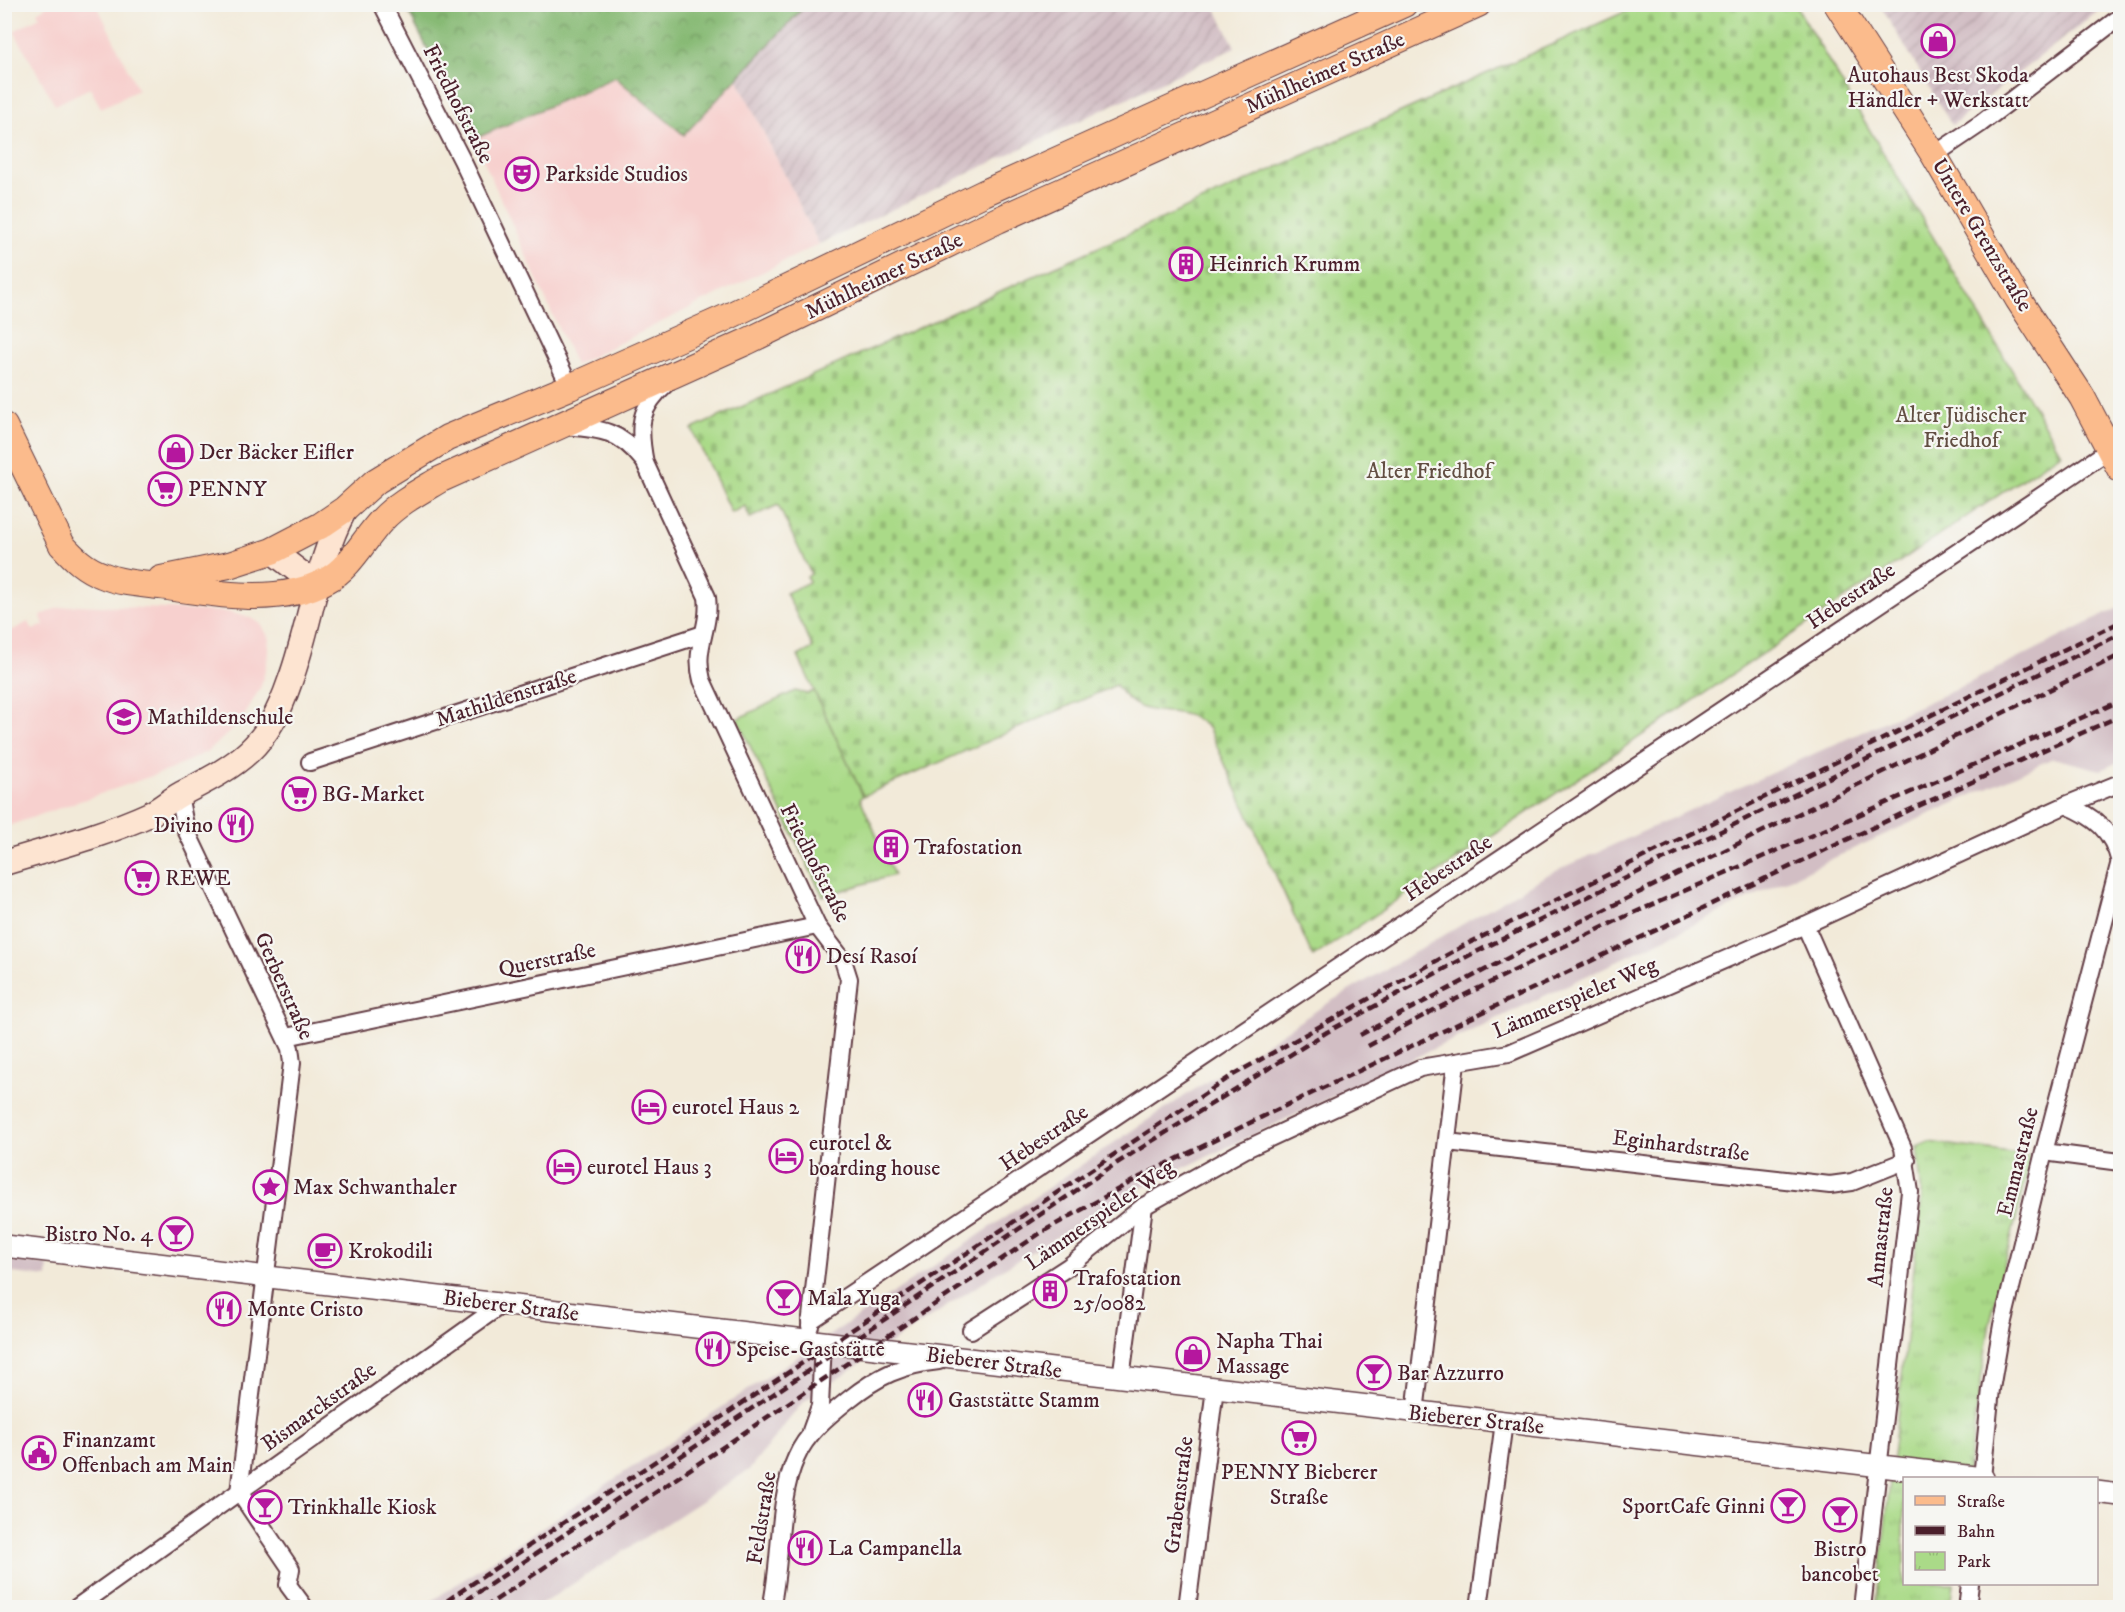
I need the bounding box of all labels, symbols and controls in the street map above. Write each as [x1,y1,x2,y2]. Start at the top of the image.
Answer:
shop icon: Autohaus Best Skoda Händler + Werkstatt [1920,23,1956,59]
street label: Mühlheimer Straße [1241,26,1409,120]
street label: Friedhofstraße [417,40,499,168]
place label: Autohaus Best Skoda Händler + Werkstatt [1847,62,2029,114]
street label: Untere Grenzstraße [1926,153,2038,317]
theatre icon: Parkside Studios [504,156,540,192]
place label: Parkside Studios [545,161,688,188]
street label: Mühlheimer Straße [801,226,967,326]
building icon: Heinrich Krumm [1168,246,1204,282]
place label: Heinrich Krumm [1209,251,1360,278]
park label: Alter Jüdischer Friedhof [1896,402,2027,454]
shop icon: Der Bäcker Eifler [158,434,194,470]
place label: Der Bäcker Eifler [199,439,355,466]
park label: Alter Friedhof [1366,458,1496,485]
supermarket icon: PENNY [147,471,183,507]
place label: PENNY [188,476,268,503]
street label: Hebestraße [1802,557,1900,635]
street label: Mathildenstraße [432,663,580,733]
school or university icon: Mathildenschule [106,699,142,735]
place label: Mathildenschule [147,704,293,731]
supermarket icon: BG-Market [281,776,317,812]
place label: BG-Market [322,781,425,808]
street label: Friedhofstraße [774,799,856,927]
restaurant icon: Divino [218,807,254,843]
place label: Divino [153,812,213,839]
building icon: Trafostation [873,829,909,865]
street label: Hebestraße [1399,829,1497,907]
place label: Trafostation [914,834,1023,861]
supermarket icon: REWE [124,860,160,896]
place label: REWE [165,865,231,892]
street label: Gerberstraße [248,928,320,1044]
street label: Querstraße [496,937,598,983]
restaurant icon: Desí Rasoí [785,938,821,974]
place label: Desí Rasoí [826,943,918,970]
street label: Lämmerspieler Weg [1489,951,1662,1045]
hotel icon: eurotel Haus 2 [631,1089,667,1125]
place label: eurotel Haus 2 [672,1094,800,1121]
street label: Hebestraße [995,1099,1093,1177]
street label: Emmastraße [1991,1104,2045,1220]
street label: Eginhardstraße [1611,1124,1751,1168]
place label: eurotel & boarding house [809,1130,940,1182]
hotel icon: eurotel & boarding house [768,1138,804,1174]
hotel icon: eurotel Haus 3 [546,1149,582,1185]
street label: Lämmerspieler Weg [1020,1153,1180,1277]
place label: eurotel Haus 3 [587,1154,712,1181]
place icon: Max Schwanthaler [252,1169,288,1205]
place label: Max Schwanthaler [293,1174,458,1201]
street label: Annastraße [1862,1186,1900,1288]
bar icon: Bistro No. 4 [158,1216,194,1252]
place label: Bistro No. 4 [45,1221,154,1248]
cafe icon: Krokodili [307,1233,343,1269]
place label: Krokodili [348,1238,433,1265]
place label: Trafostation 25/0082 [1073,1265,1182,1317]
building icon: Trafostation 25/0082 [1032,1273,1068,1309]
bar icon: Mala Yuga [766,1280,802,1316]
street label: Bieberer Straße [441,1284,581,1328]
place label: Mala Yuga [807,1285,901,1312]
restaurant icon: Monte Cristo [206,1291,242,1327]
place label: Monte Cristo [247,1296,363,1323]
place label: Napha Thai Massage [1216,1328,1323,1380]
restaurant icon: Speise-Gaststätte [695,1331,731,1367]
place label: Speise-Gaststätte [736,1336,885,1363]
shop icon: Napha Thai Massage [1175,1336,1211,1372]
street label: Bieberer Straße [924,1341,1064,1385]
bar icon: Bar Azzurro [1356,1355,1392,1391]
street label: Bismarckstraße [256,1356,382,1458]
place label: Bar Azzurro [1397,1360,1504,1387]
restaurant icon: Gaststätte Stamm [907,1382,943,1418]
place label: Gaststätte Stamm [948,1387,1100,1414]
street label: Bieberer Straße [1407,1399,1545,1441]
supermarket icon: PENNY Bieberer Straße [1281,1420,1317,1456]
place label: Finanzamt Offenbach am Main [62,1427,234,1479]
public building icon: Finanzamt Offenbach am Main [21,1435,57,1471]
street label: Grabenstraße [1158,1435,1200,1555]
place label: PENNY Bieberer Straße [1221,1459,1378,1511]
street label: Feldstraße [741,1469,783,1567]
legend [1903,1477,2098,1585]
bar icon: SportCafe Ginni [1770,1488,1806,1524]
bar icon: Trinkhalle Kiosk [247,1489,283,1525]
text: Straße [1957,1491,2005,1513]
place label: SportCafe Ginni [1622,1493,1765,1520]
place label: Trinkhalle Kiosk [288,1494,437,1521]
bar icon: Bistro bancobet [1822,1497,1858,1533]
text: Bahn [1957,1521,1995,1543]
restaurant icon: La Campanella [787,1530,823,1566]
place label: La Campanella [828,1535,963,1562]
place label: Bistro bancobet [1801,1536,1879,1588]
text: Park [1957,1551,1991,1573]

